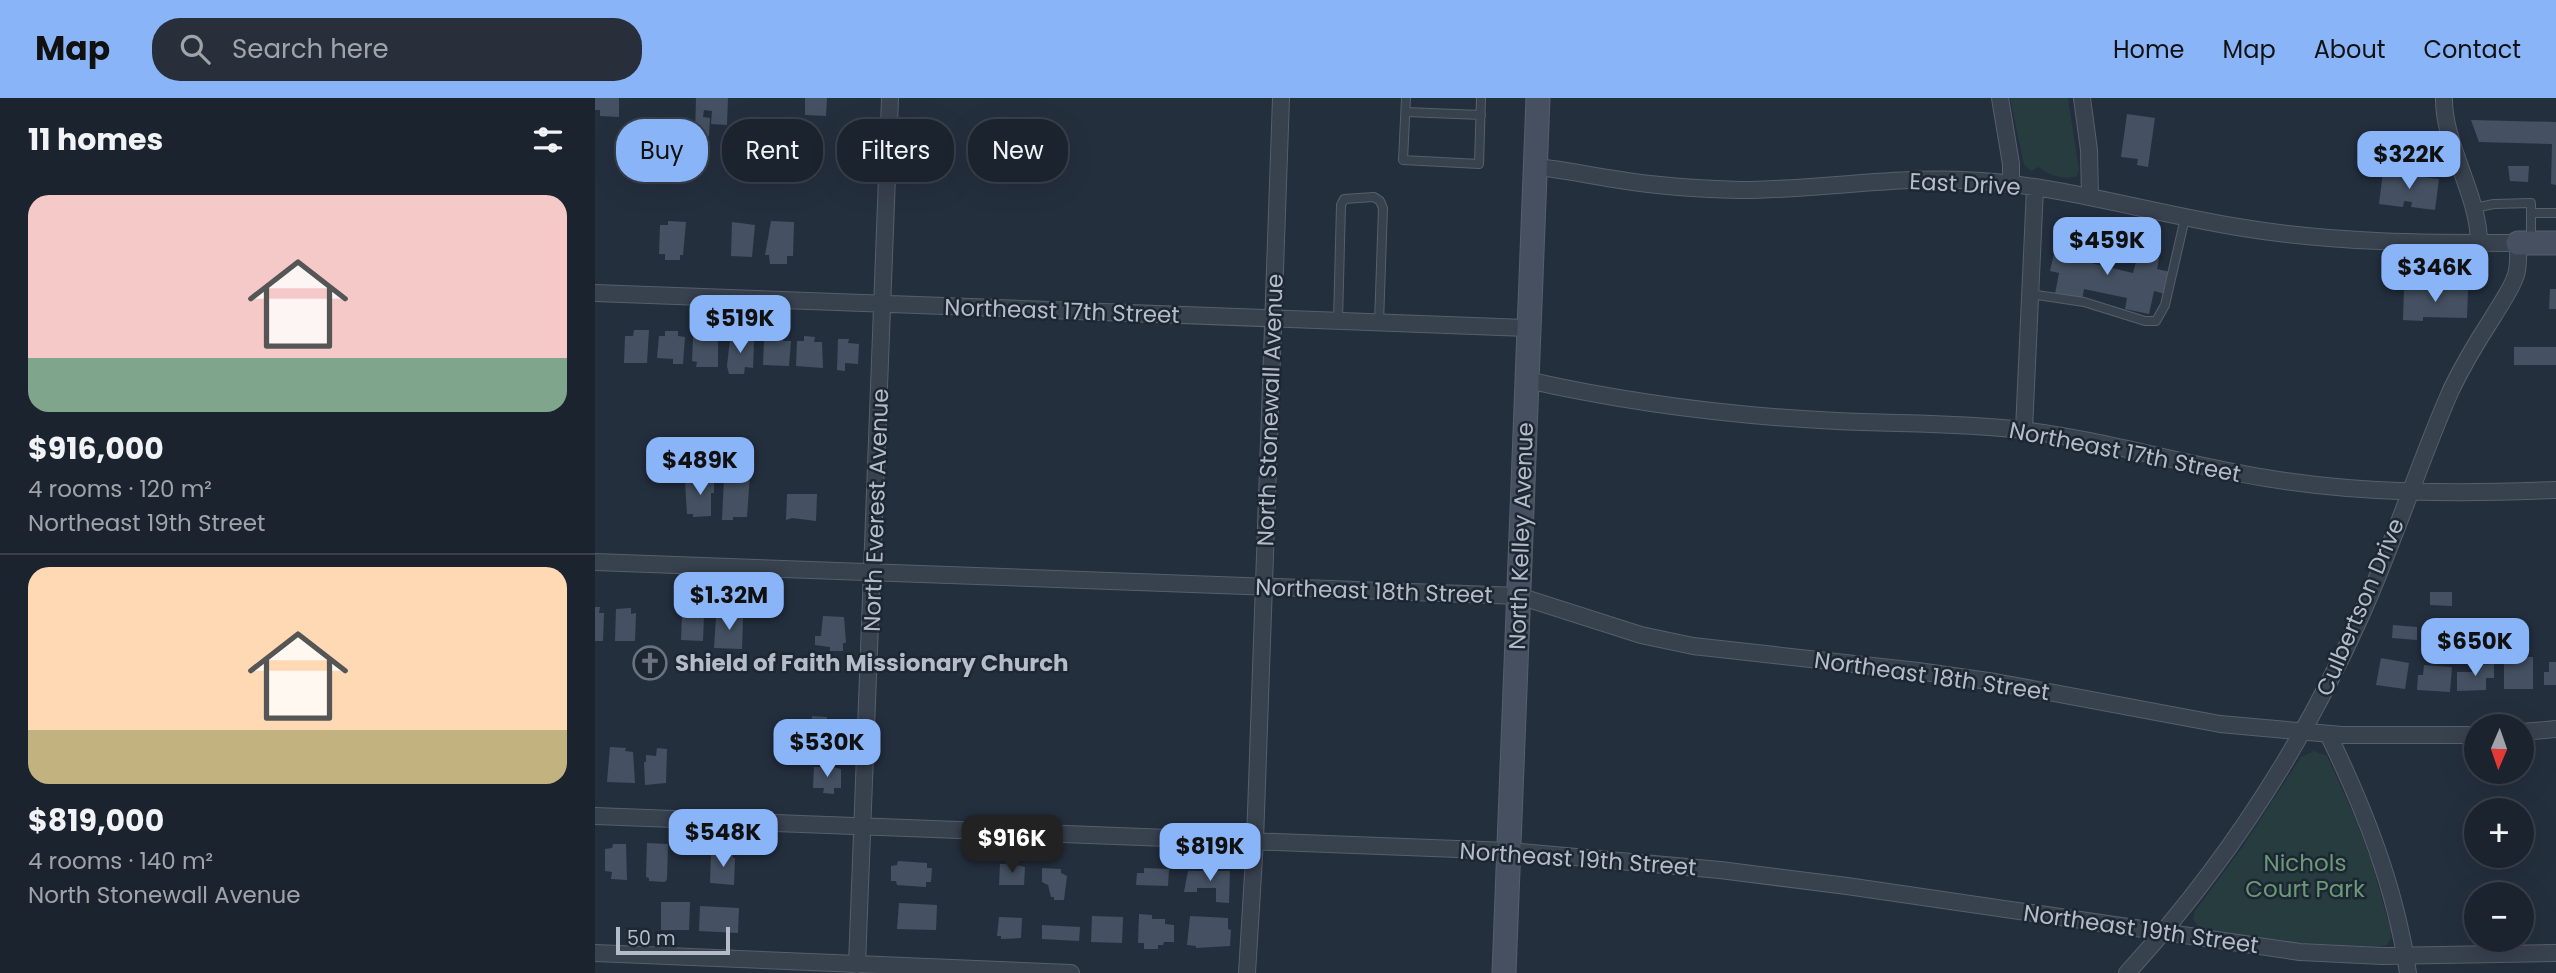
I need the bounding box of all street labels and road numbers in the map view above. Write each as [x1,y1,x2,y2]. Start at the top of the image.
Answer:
street label: East Drive [1908,165,2022,203]
street label: North Stonewall Avenue [1249,273,1291,547]
street label: Northeast 17th Street [944,291,1180,331]
street label: North Everest Avenue [856,388,896,632]
street label: Northeast 17th Street [2006,414,2244,490]
street label: North Kelley Avenue [1501,422,1541,650]
street label: Culbertson Drive [2308,513,2412,701]
street label: Northeast 18th Street [1255,571,1493,611]
street label: Northeast 18th Street [1812,644,2052,708]
street label: Northeast 19th Street [1459,835,1697,883]
street label: Northeast 19th Street [2021,897,2261,961]

